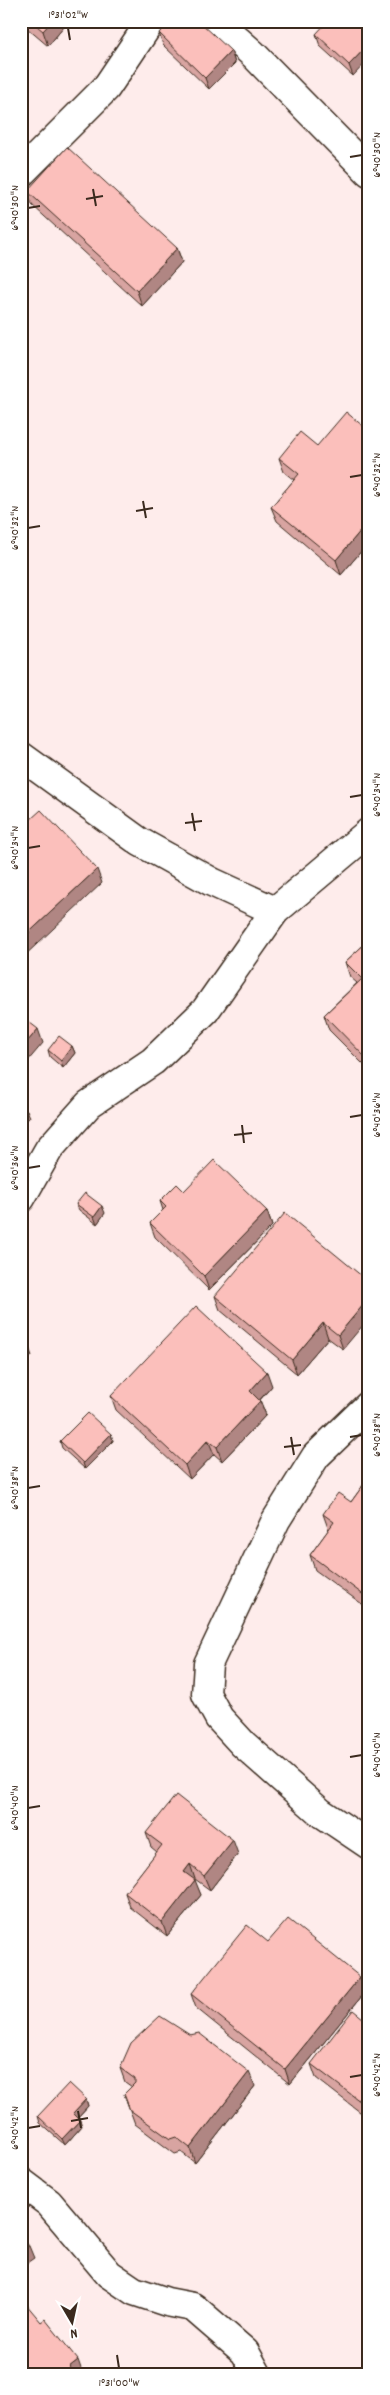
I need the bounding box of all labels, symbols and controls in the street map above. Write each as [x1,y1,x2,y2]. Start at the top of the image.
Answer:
text: 1°31'02"W [48,7,88,24]
text: 6°40'30"N [369,132,386,178]
text: 6°40'30"N [7,185,24,231]
text: 6°40'32"N [369,453,386,497]
text: 6°40'32"N [7,506,24,550]
text: 6°40'34"N [369,773,386,817]
text: 6°40'34"N [7,826,24,870]
text: 6°40'36"N [369,1092,386,1138]
text: 6°40'36"N [7,1145,24,1191]
text: 6°40'38"N [369,1413,386,1457]
text: 6°40'38"N [7,1466,24,1510]
text: 6°40'40"N [369,1732,386,1778]
text: 6°40'40"N [7,1785,24,1831]
text: 6°40'42"N [369,2053,386,2097]
text: 6°40'42"N [7,2106,24,2150]
north arrow [48,2298,98,2348]
text: N [69,2322,79,2343]
text: 1°31'00"W [98,2375,140,2392]

